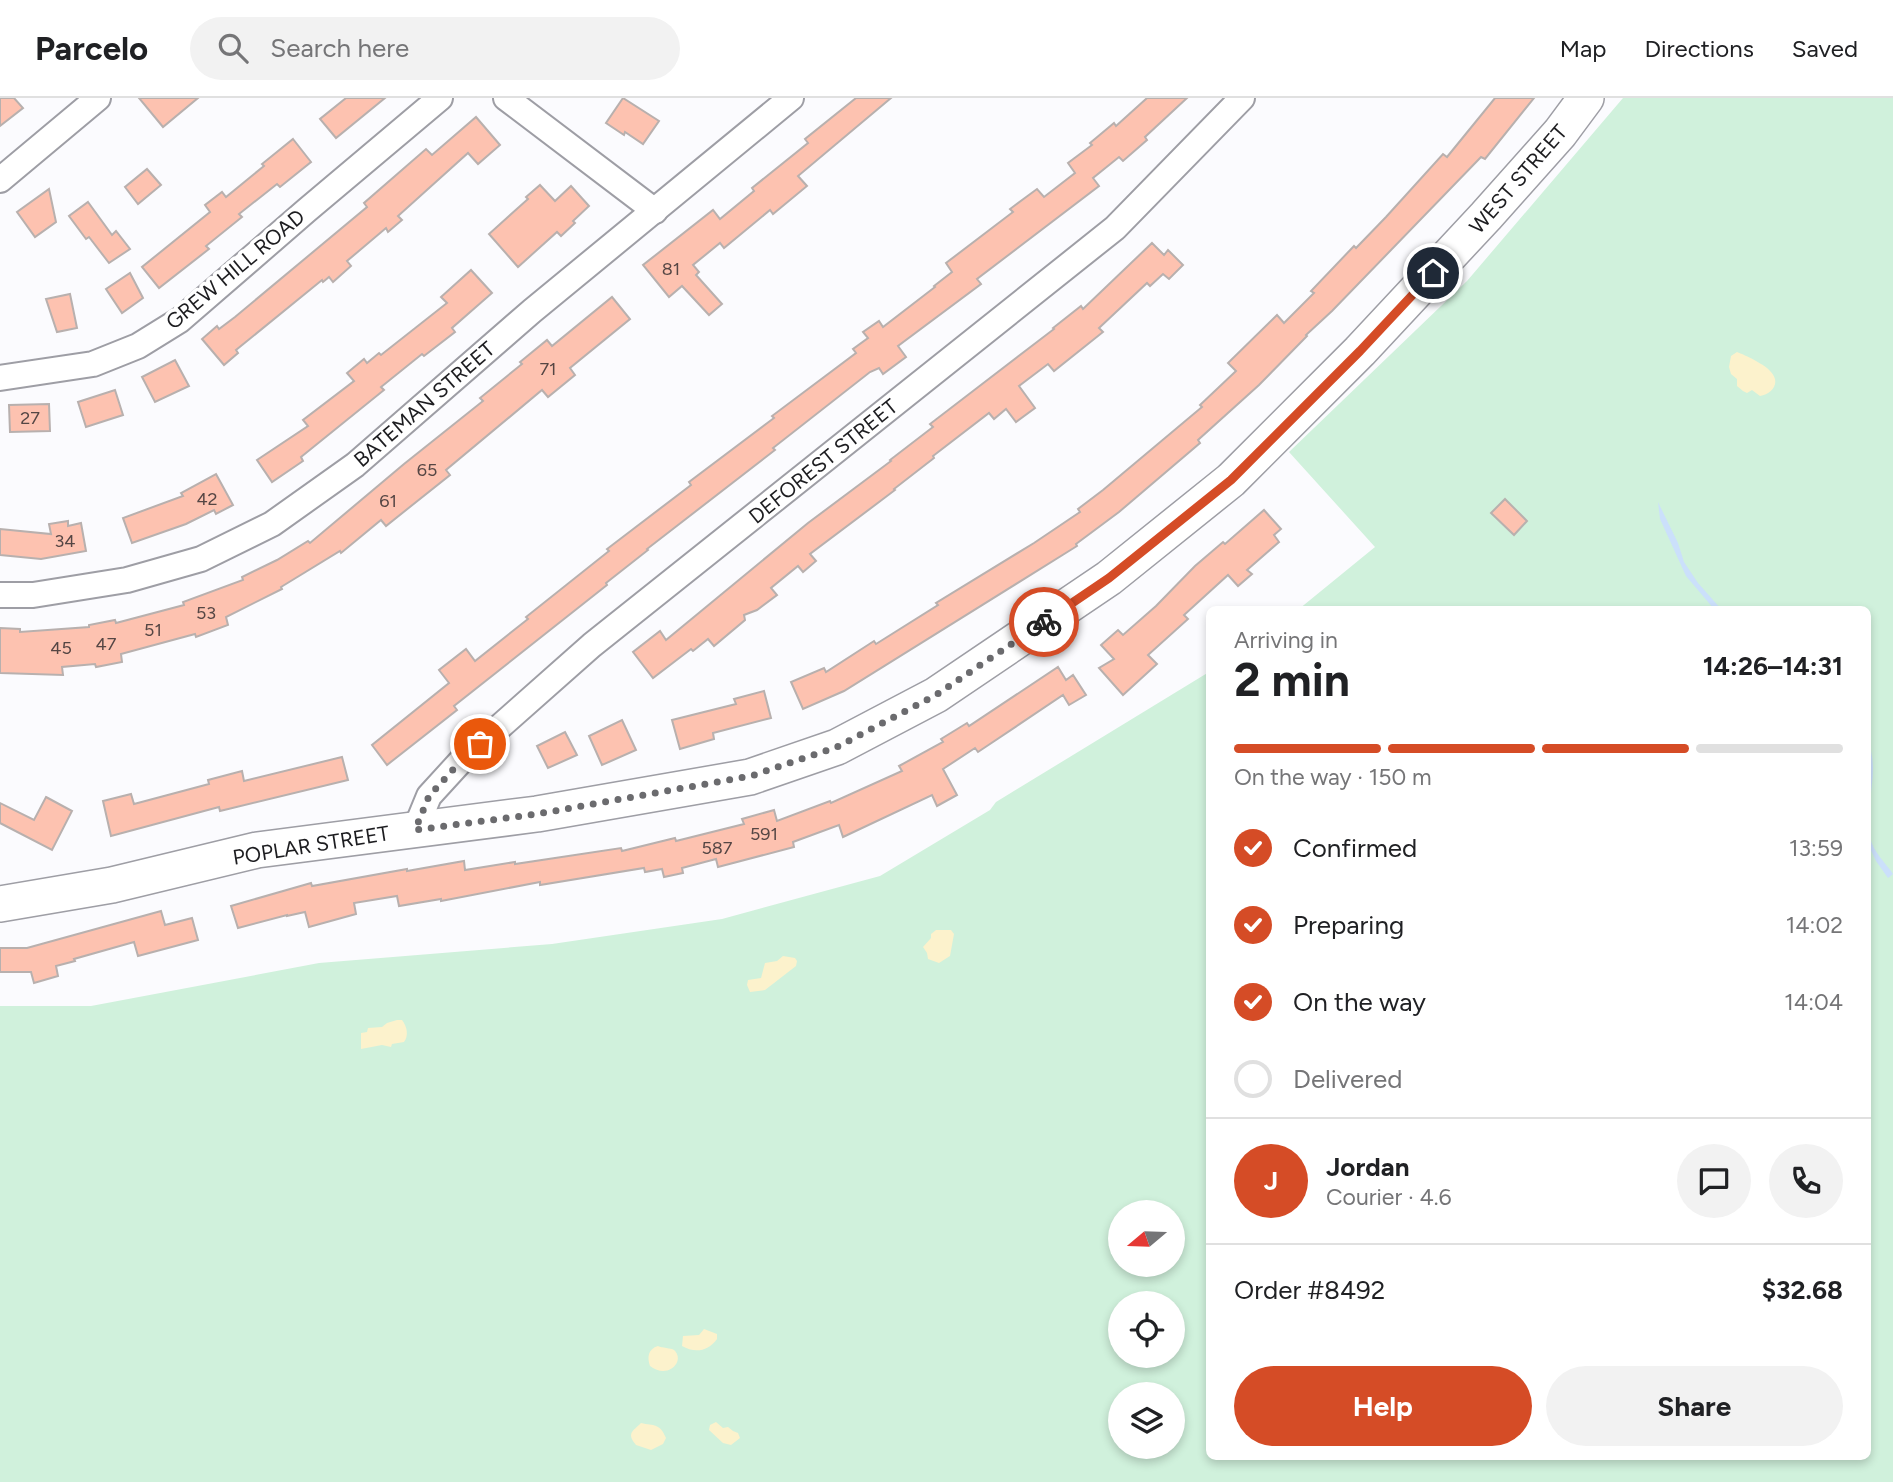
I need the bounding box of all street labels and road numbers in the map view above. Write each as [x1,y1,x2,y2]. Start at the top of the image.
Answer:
street label: WEST STREET [1464,119,1572,239]
street label: GREW HILL ROAD [161,204,309,334]
street label: BATEMAN STREET [349,336,500,472]
street label: DEFOREST STREET [744,393,903,529]
street label: POPLAR STREET [231,820,391,870]

